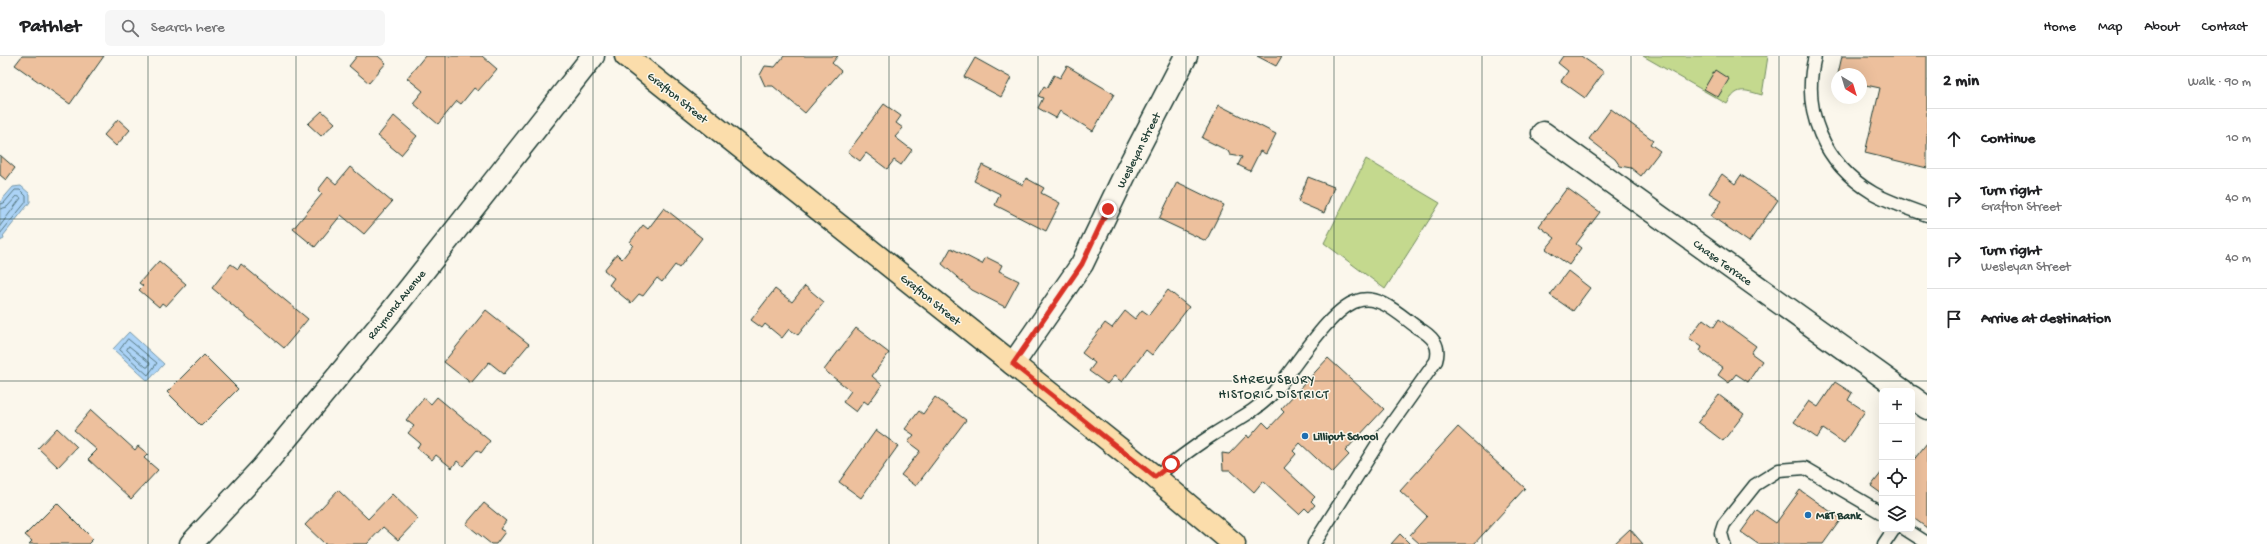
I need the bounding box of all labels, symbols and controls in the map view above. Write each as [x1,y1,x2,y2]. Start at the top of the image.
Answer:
search box [105,10,385,46]
text: Pathlet [20,16,81,39]
icon: search [119,17,141,39]
text: Search here [151,19,225,37]
text: Home [2044,19,2076,36]
text: Map [2098,19,2122,36]
text: About [2144,19,2180,36]
text: Contact [2202,19,2247,36]
north arrow [1831,68,1867,104]
street label: Grafton Street [644,70,711,128]
text: 2 min [1943,72,1979,92]
text: Walk · 90 m [2188,75,2251,90]
street label: Wesleyan Street [1115,110,1165,191]
icon: ahead [1943,128,1965,150]
text: Continue [1981,130,2035,148]
text: 10 m [2226,131,2251,146]
text: Turn right [1981,182,2041,200]
icon: right [1943,188,1965,210]
text: 40 m [2225,191,2251,206]
route end [1099,200,1117,218]
text: Grafton Street [1981,200,2061,215]
street label: Chase Terrace [1690,238,1755,290]
text: Turn right [1981,242,2041,260]
icon: right [1943,248,1965,270]
text: 40 m [2225,251,2251,266]
text: Wesleyan Street [1981,260,2071,275]
street label: Raymond Avenue [365,267,430,343]
street label: Grafton Street [897,272,964,330]
icon: arrive [1943,308,1965,330]
text: Arrive at destination [1981,310,2111,328]
district label: SHREWSBURY HISTORIC DISTRICT [1218,373,1330,403]
map controls [1879,388,1915,532]
button: + [1879,388,1915,424]
button: − [1879,424,1915,460]
marker: Lilliput School [1300,431,1310,441]
place label: Lilliput School [1313,431,1379,445]
route start [1162,455,1180,473]
button: locate [1879,460,1915,496]
button: layers [1879,496,1915,532]
marker: M&T Bank [1803,510,1813,520]
place label: M&T Bank [1816,510,1863,524]

